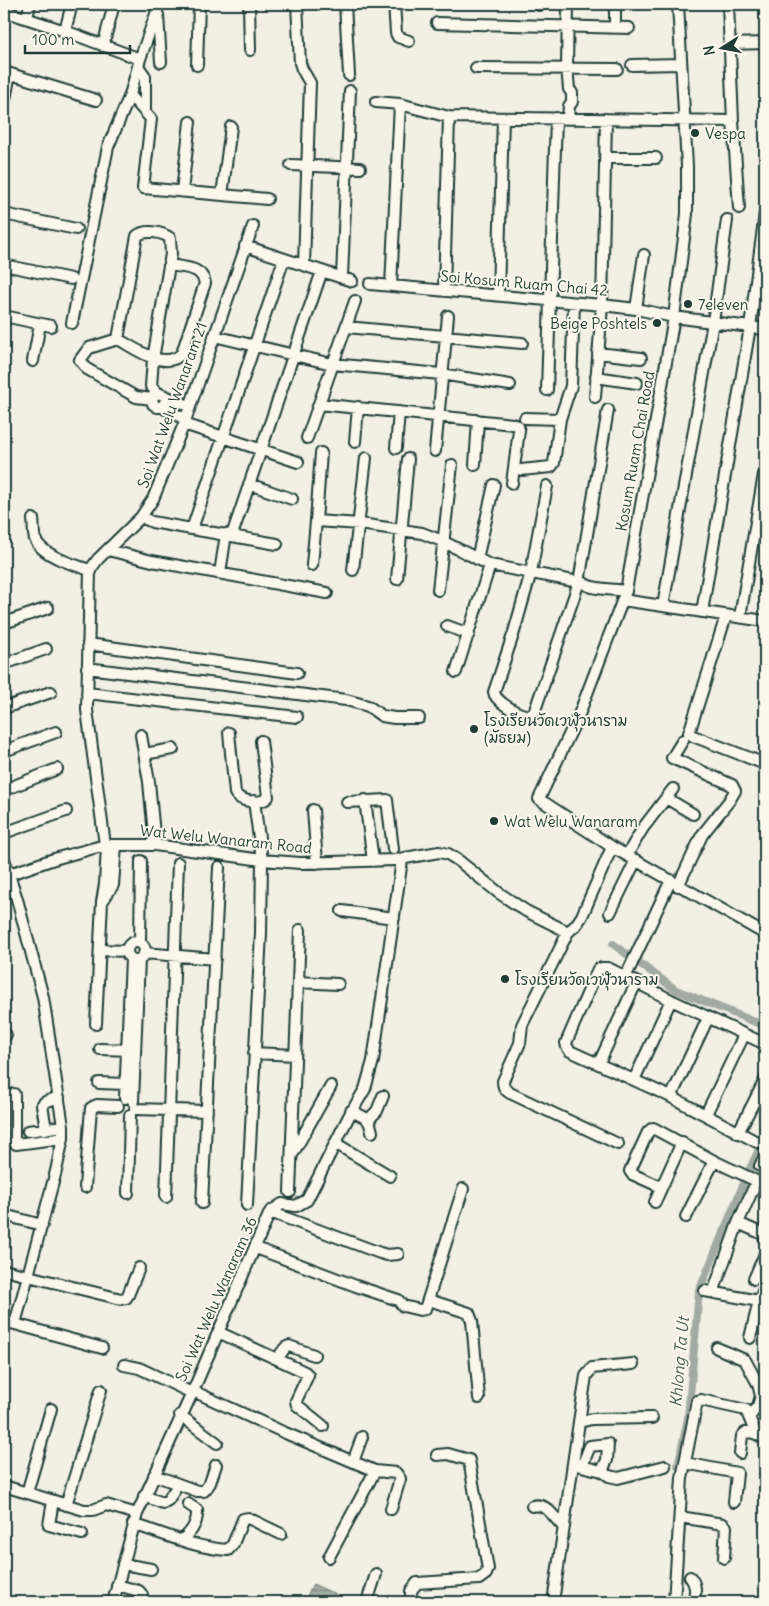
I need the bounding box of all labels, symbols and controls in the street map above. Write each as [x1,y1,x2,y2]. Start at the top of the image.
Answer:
scale bar [25,22,130,54]
north arrow [696,22,746,72]
text: 100 m [32,30,74,49]
text: N [699,44,719,57]
place label: Vespa [705,124,746,143]
marker: Vespa [689,127,701,139]
street label: Soi Kosum Ruam Chai 42 [440,266,608,300]
place label: 7eleven [698,295,749,314]
marker: 7eleven [682,298,694,310]
place label: Beige Poshtels [550,314,647,333]
marker: Beige Poshtels [651,317,663,329]
street label: Soi Wat Welu Wanaram 21 [133,319,211,491]
street label: Kosum Ruam Chai Road [612,369,658,533]
place label: โรงเรียนวัดเวฬุวนาราม (มัธยม) [484,711,627,747]
marker: โรงเรียนวัดเวฬุวนาราม (มัธยม) [468,723,480,735]
place label: Wat Welu Wanaram [504,812,638,831]
marker: Wat Welu Wanaram [488,815,500,827]
street label: Wat Welu Wanaram Road [139,821,313,857]
place label: โรงเรียนวัดเวฬุวนาราม [515,970,658,991]
marker: โรงเรียนวัดเวฬุวนาราม [499,973,511,985]
street label: Soi Wat Welu Wanaram 36 [171,1214,261,1384]
water label: Khlong Ta Ut [665,1314,693,1408]

